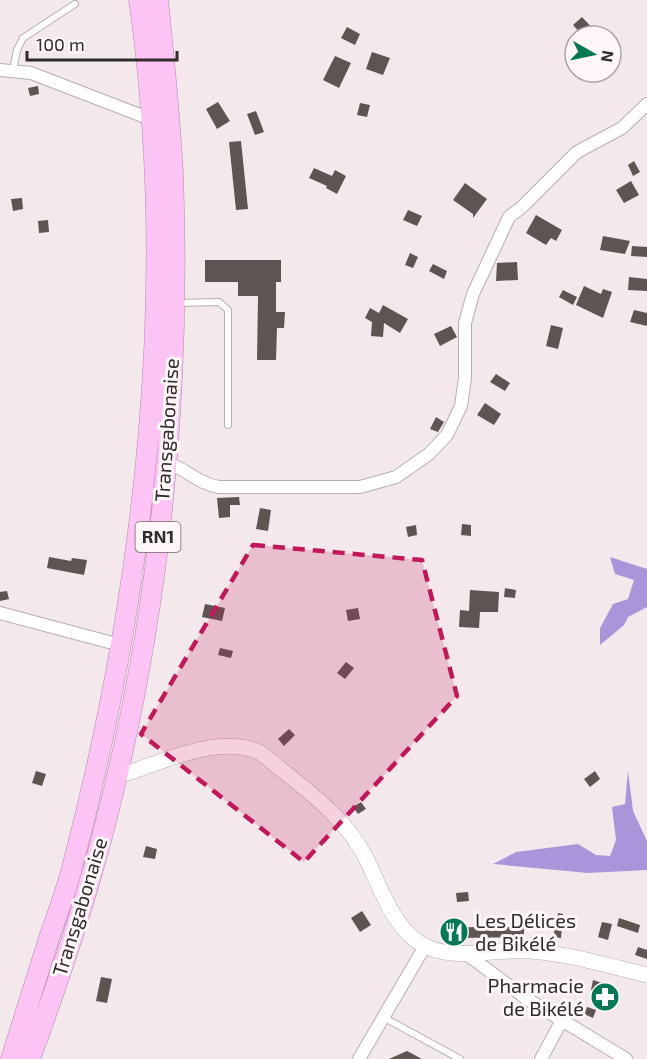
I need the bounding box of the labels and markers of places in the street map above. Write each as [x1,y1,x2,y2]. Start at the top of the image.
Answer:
place label: Les Délices de Bikélé [475,908,576,955]
restaurant icon: Les Délices de Bikélé [438,916,470,948]
place label: Pharmacie de Bikélé [488,973,584,1020]
pharmacy icon: Pharmacie de Bikélé [589,981,621,1013]

